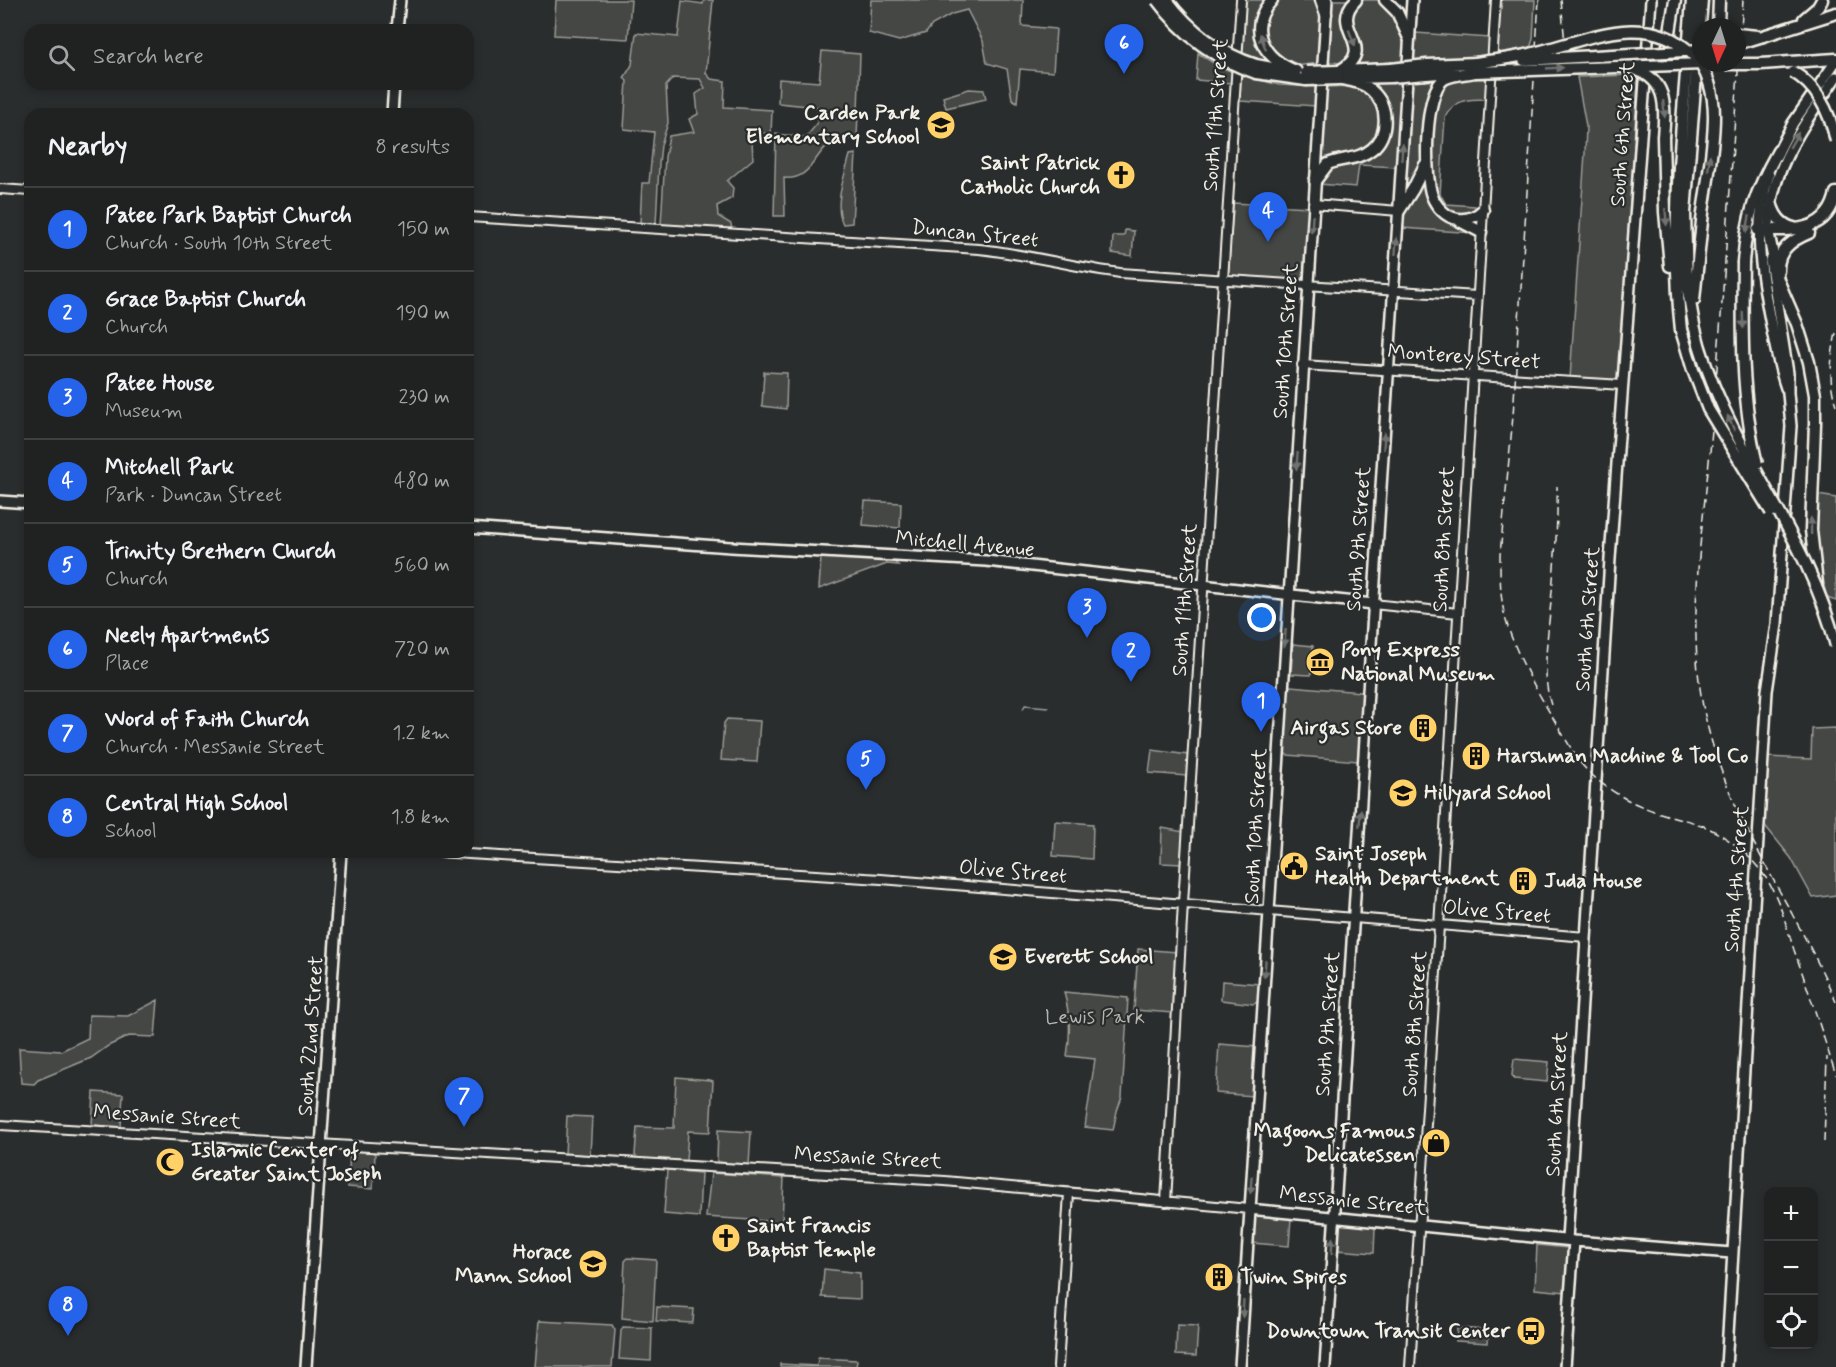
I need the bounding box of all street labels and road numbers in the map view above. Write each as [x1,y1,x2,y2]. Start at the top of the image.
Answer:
street label: South 11th Street [1197,37,1235,192]
street label: South 6th Street [1604,60,1642,208]
street label: Duncan Street [910,213,1040,255]
street label: South 10th Street [1267,261,1305,420]
street label: Monterey Street [1387,338,1542,376]
street label: South 8th Street [1426,464,1462,613]
street label: South 9th Street [1340,465,1378,612]
street label: South 11th Street [1166,522,1204,677]
street label: Mitchell Avenue [894,524,1036,564]
street label: South 6th Street [1569,545,1607,693]
street label: South 10th Street [1238,747,1274,905]
street label: South 4th Street [1718,804,1756,953]
street label: Olive Street [958,853,1068,891]
street label: Olive Street [1442,893,1552,931]
street label: South 8th Street [1396,949,1434,1098]
street label: South 9th Street [1309,950,1347,1097]
street label: South 22nd Street [291,955,331,1117]
street label: South 6th Street [1539,1030,1575,1177]
street label: Messanie Street [92,1098,242,1136]
street label: Messanie Street [793,1140,943,1176]
street label: Messanie Street [1278,1179,1429,1223]

